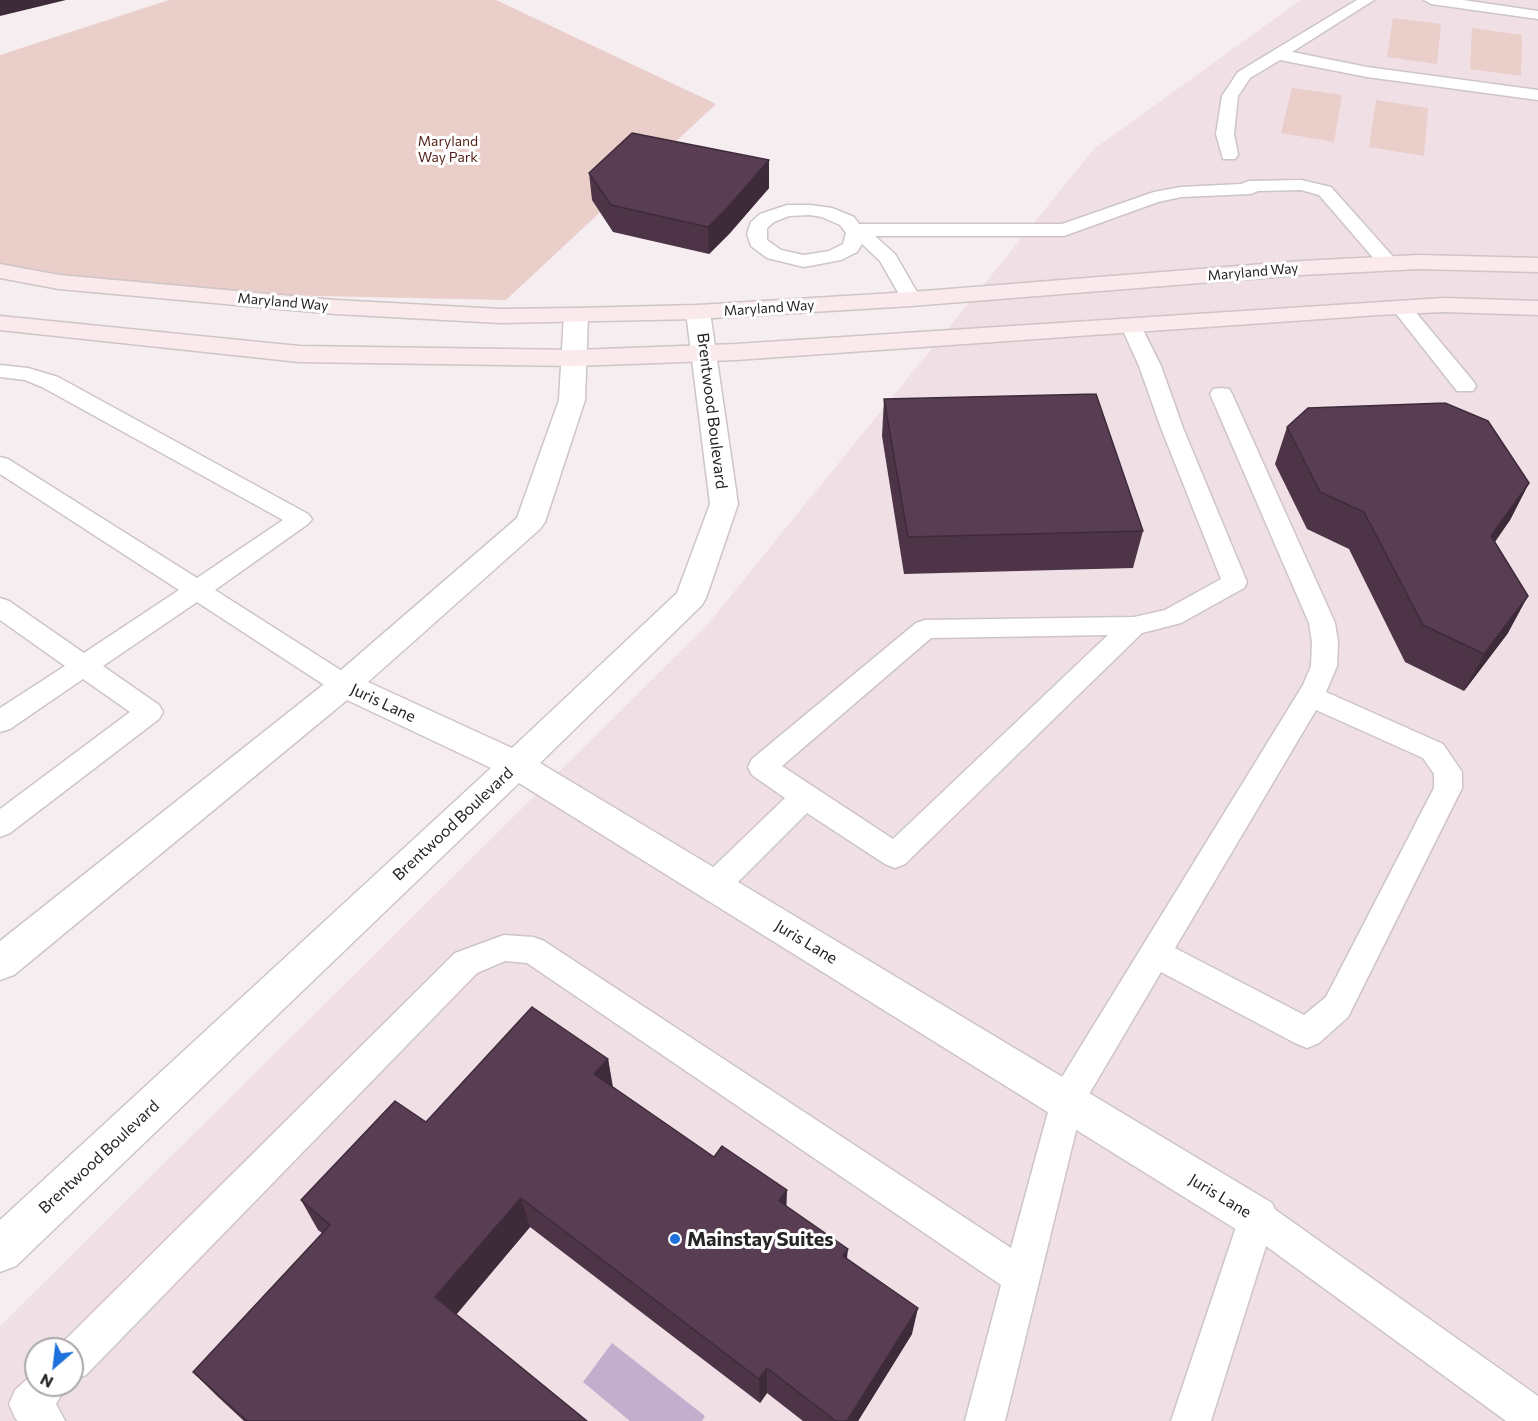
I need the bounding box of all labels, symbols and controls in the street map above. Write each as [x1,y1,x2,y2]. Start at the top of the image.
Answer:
park label: Maryland Way Park [418,133,478,166]
street label: Maryland Way [1207,260,1299,284]
street label: Maryland Way [237,290,329,314]
street label: Maryland Way [723,296,815,320]
street label: Brentwood Boulevard [693,332,731,490]
street label: Juris Lane [347,680,419,726]
street label: Brentwood Boulevard [389,763,517,885]
street label: Juris Lane [771,916,841,968]
street label: Brentwood Boulevard [35,1096,163,1218]
street label: Juris Lane [1185,1170,1255,1222]
place label: Mainstay Suites [687,1227,834,1251]
marker: Mainstay Suites [668,1232,682,1246]
north arrow [24,1337,84,1397]
text: N [36,1370,56,1393]

